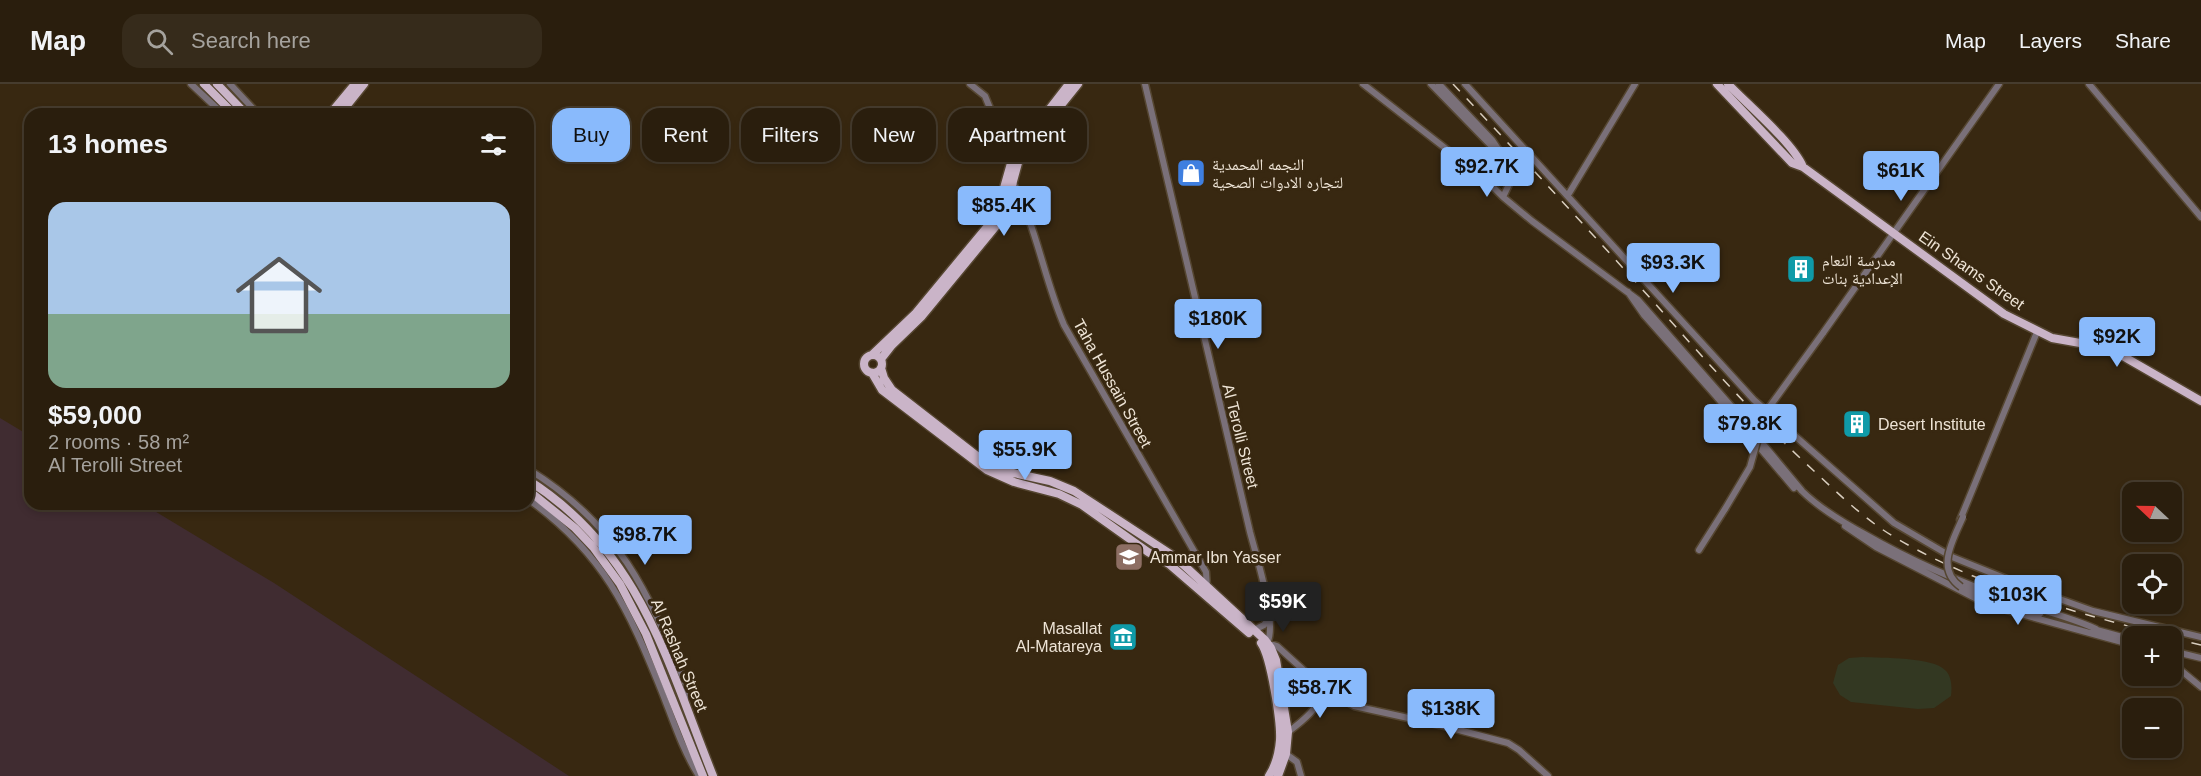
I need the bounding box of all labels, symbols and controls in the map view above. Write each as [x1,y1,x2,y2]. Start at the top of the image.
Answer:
search box [122,14,542,68]
text: Map [30,25,86,56]
icon: search [143,25,176,58]
text: Search here [191,28,311,53]
text: Map [1945,29,1986,52]
text: Layers [2019,29,2082,52]
text: Share [2115,29,2171,52]
chip: Buy [552,108,630,162]
chip: Rent [642,108,729,162]
chip: Filters [741,108,840,162]
chip: New [852,108,936,162]
chip: Apartment [948,108,1087,162]
icon: filters [477,128,510,161]
text: 13 homes [48,129,168,159]
pin: $92.7K [1438,147,1536,198]
pin: $61K [1865,151,1937,202]
text: $92.7K [1455,155,1519,177]
place label: النجمه المحمدية لتجاره الادوات الصحية [1212,156,1343,192]
shop icon: النجمه المحمدية لتجاره الادوات الصحية [1175,157,1207,189]
text: $61K [1877,159,1925,181]
pin: $85.4K [955,186,1053,237]
text: $85.4K [972,194,1036,216]
street label: Ein Shams Street [1916,228,2028,313]
icon: home [225,241,333,349]
pin: $93.3K [1624,243,1722,294]
text: $93.3K [1641,251,1705,273]
place label: مدرسة النعام الإعدادية بنات [1822,252,1903,288]
building icon: مدرسة النعام الإعدادية بنات [1785,253,1817,285]
pin: $180K [1176,299,1260,350]
text: $180K [1189,307,1247,329]
street label: Taha Hussain Street [1070,316,1155,451]
pin: $92K [2081,317,2153,368]
text: $92K [2093,325,2141,347]
street label: Al Terolli Street [1219,382,1262,491]
text: $59,000 [48,400,142,430]
pin: $79.8K [1701,404,1799,455]
building icon: Desert Institute [1841,408,1873,440]
text: $79.8K [1718,412,1782,434]
place label: Desert Institute [1878,416,1986,433]
pin: $55.9K [976,430,1074,481]
text: 2 rooms · 58 m² [48,431,189,453]
text: $55.9K [993,438,1057,460]
text: Al Terolli Street [48,454,182,476]
north arrow [2122,482,2182,542]
map controls [2122,482,2182,758]
pin: $98.7K [596,515,694,566]
text: $98.7K [613,523,677,545]
school or university icon: Ammar Ibn Yasser [1113,541,1145,573]
place label: Ammar Ibn Yasser [1150,549,1282,566]
button: locate [2122,554,2182,614]
pin: $103K [1976,575,2060,626]
pin: $59K [1247,582,1319,633]
text: $103K [1989,583,2047,605]
text: $59K [1259,590,1307,612]
street label: Al Rashah Street [648,596,711,715]
place label: Masallat Al-Matareya [1016,620,1103,655]
museum icon: Masallat Al-Matareya [1107,621,1139,653]
button: + [2122,626,2182,686]
pin: $58.7K [1271,668,1369,719]
text: $58.7K [1288,676,1352,698]
pin: $138K [1409,689,1493,740]
text: $138K [1422,697,1480,719]
button: − [2122,698,2182,758]

